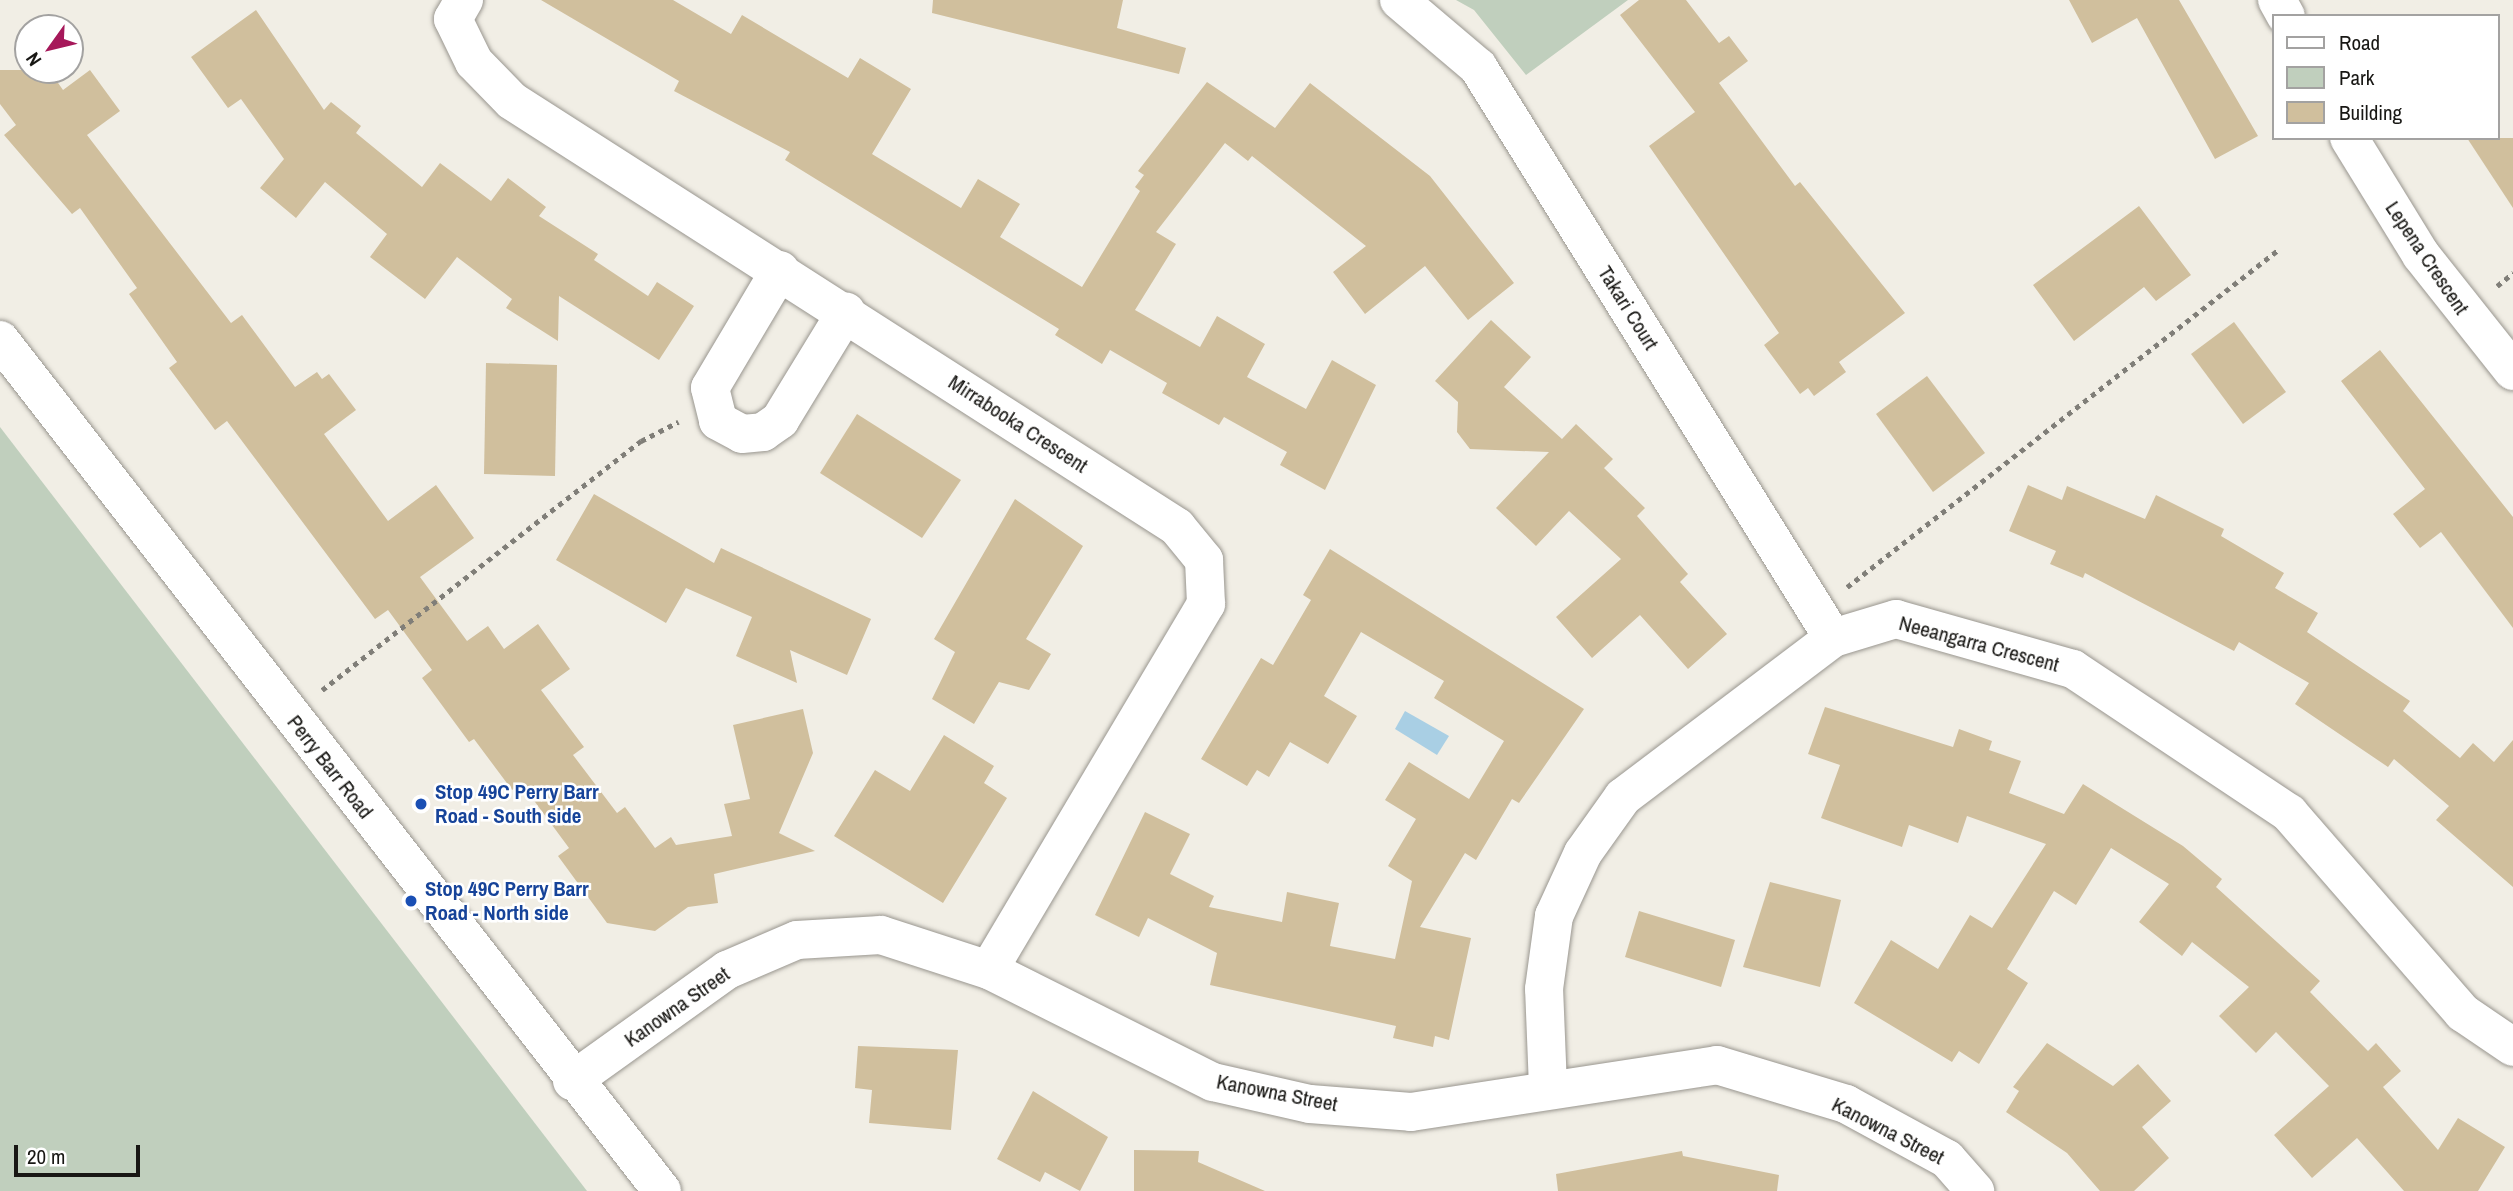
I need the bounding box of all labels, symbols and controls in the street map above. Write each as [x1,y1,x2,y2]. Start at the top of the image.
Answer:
north arrow [14,14,84,84]
legend [2272,14,2499,140]
text: Road [2339,28,2380,57]
text: N [19,48,47,72]
text: Park [2339,63,2374,92]
text: Building [2339,98,2402,127]
street label: Lepena Crescent [2380,197,2474,319]
street label: Takari Court [1592,261,1664,355]
street label: Mirrabooka Crescent [944,370,1092,478]
street label: Neeangarra Crescent [1896,611,2062,677]
street label: Perry Barr Road [282,710,378,824]
place label: Stop 49C Perry Barr Road - South side [435,779,599,829]
marker: Stop 49C Perry Barr Road - South side [413,796,429,812]
place label: Stop 49C Perry Barr Road - North side [425,876,589,926]
marker: Stop 49C Perry Barr Road - North side [403,893,419,909]
street label: Kanowna Street [620,962,734,1052]
street label: Kanowna Street [1214,1069,1340,1117]
street label: Kanowna Street [1828,1092,1948,1170]
scale bar [18,1132,144,1176]
text: 20 m [27,1142,65,1171]

